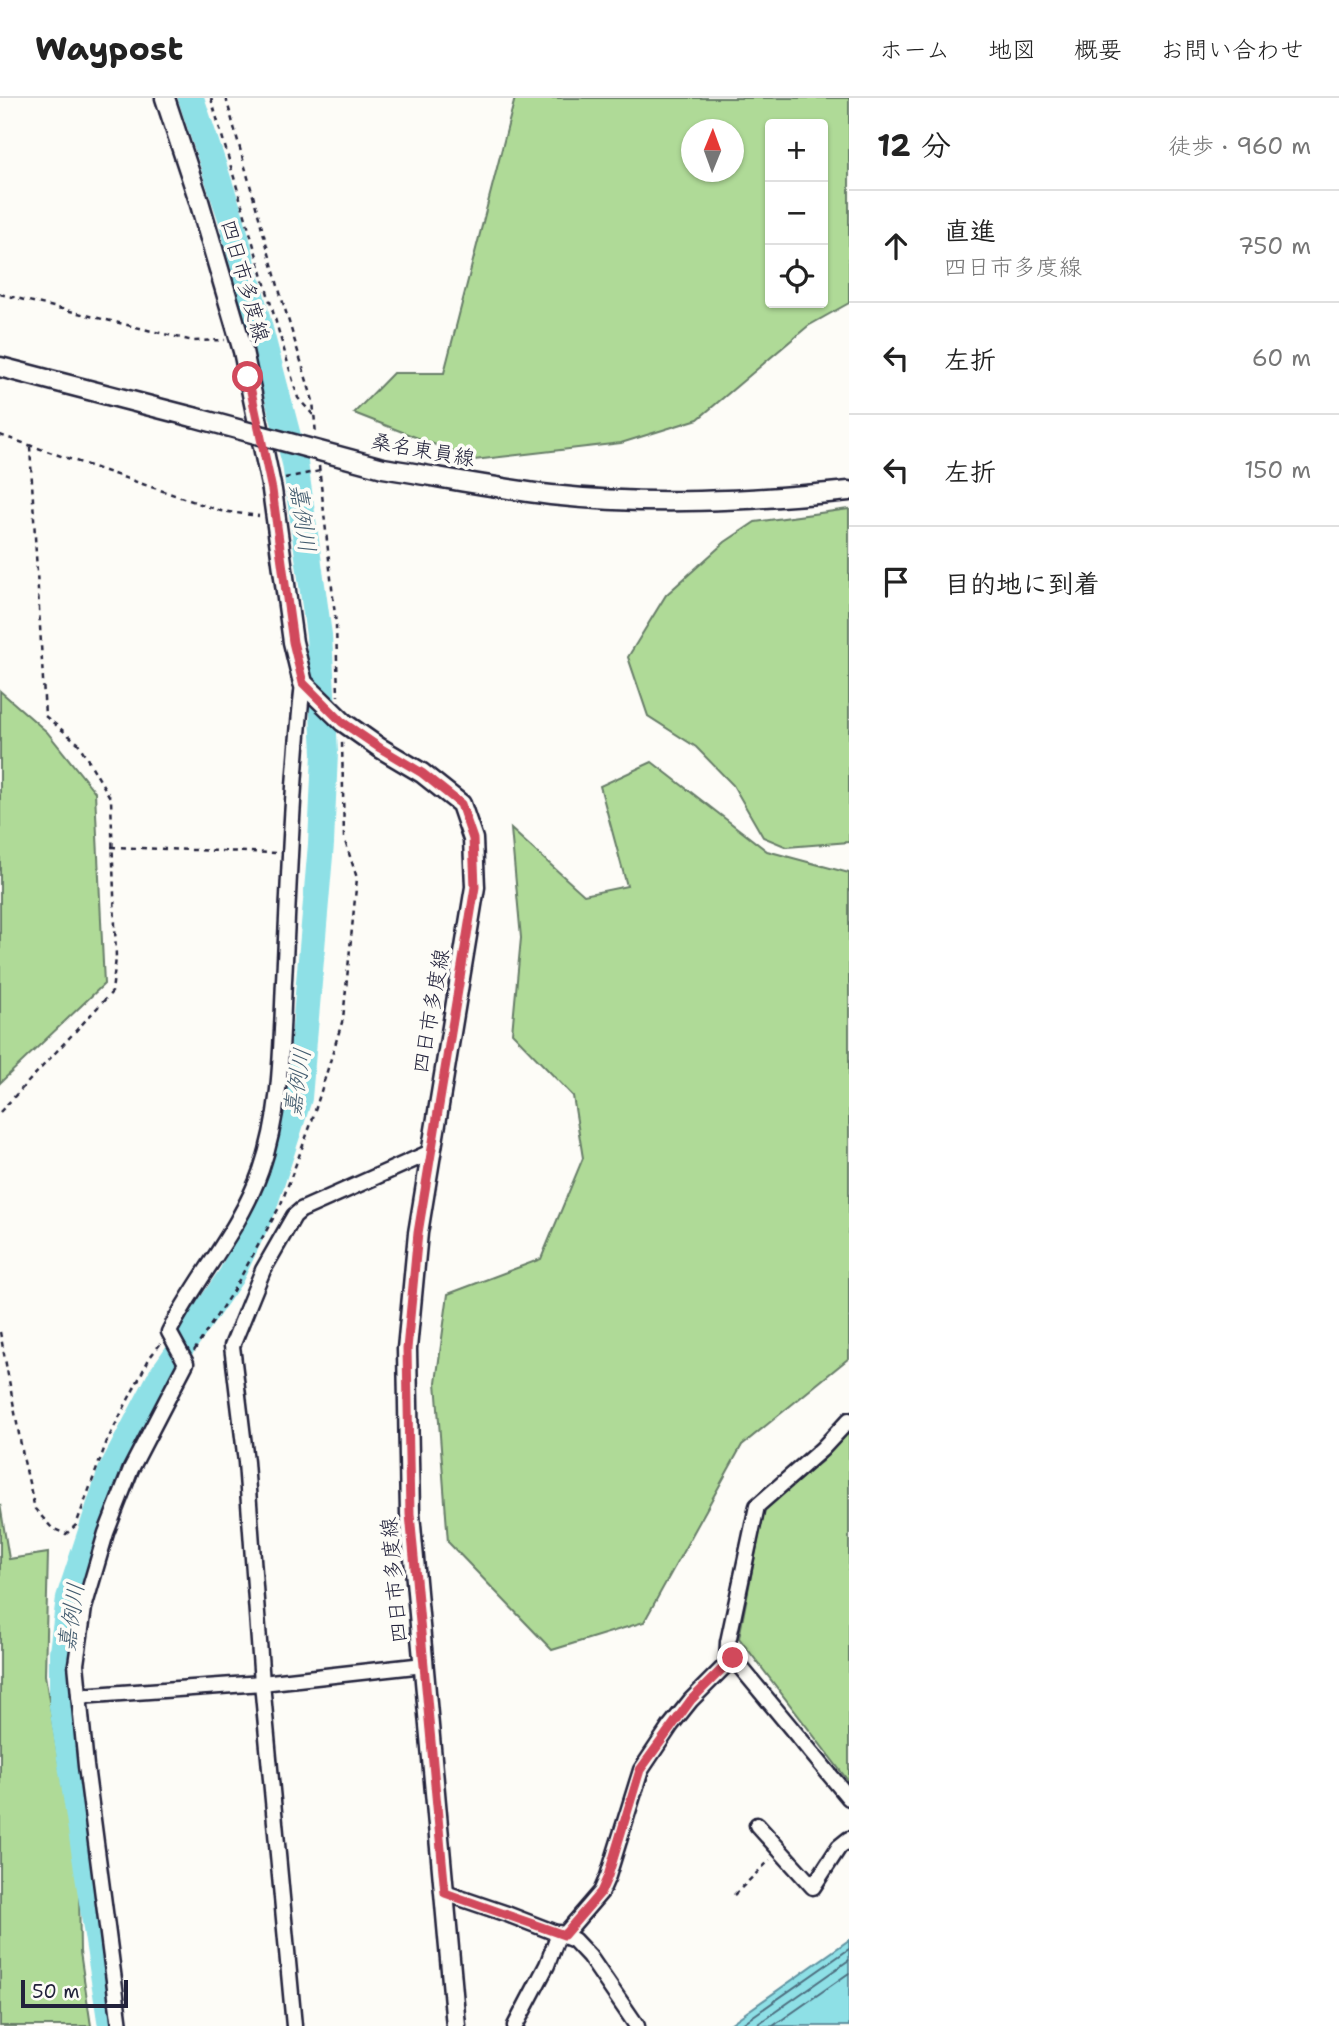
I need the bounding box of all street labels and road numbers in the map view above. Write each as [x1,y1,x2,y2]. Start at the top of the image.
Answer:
street label: 四日市多度線 [214,217,276,345]
street label: 桑名東員線 [369,427,477,473]
street label: 四日市多度線 [406,947,456,1075]
street label: 四日市多度線 [375,1516,413,1644]

